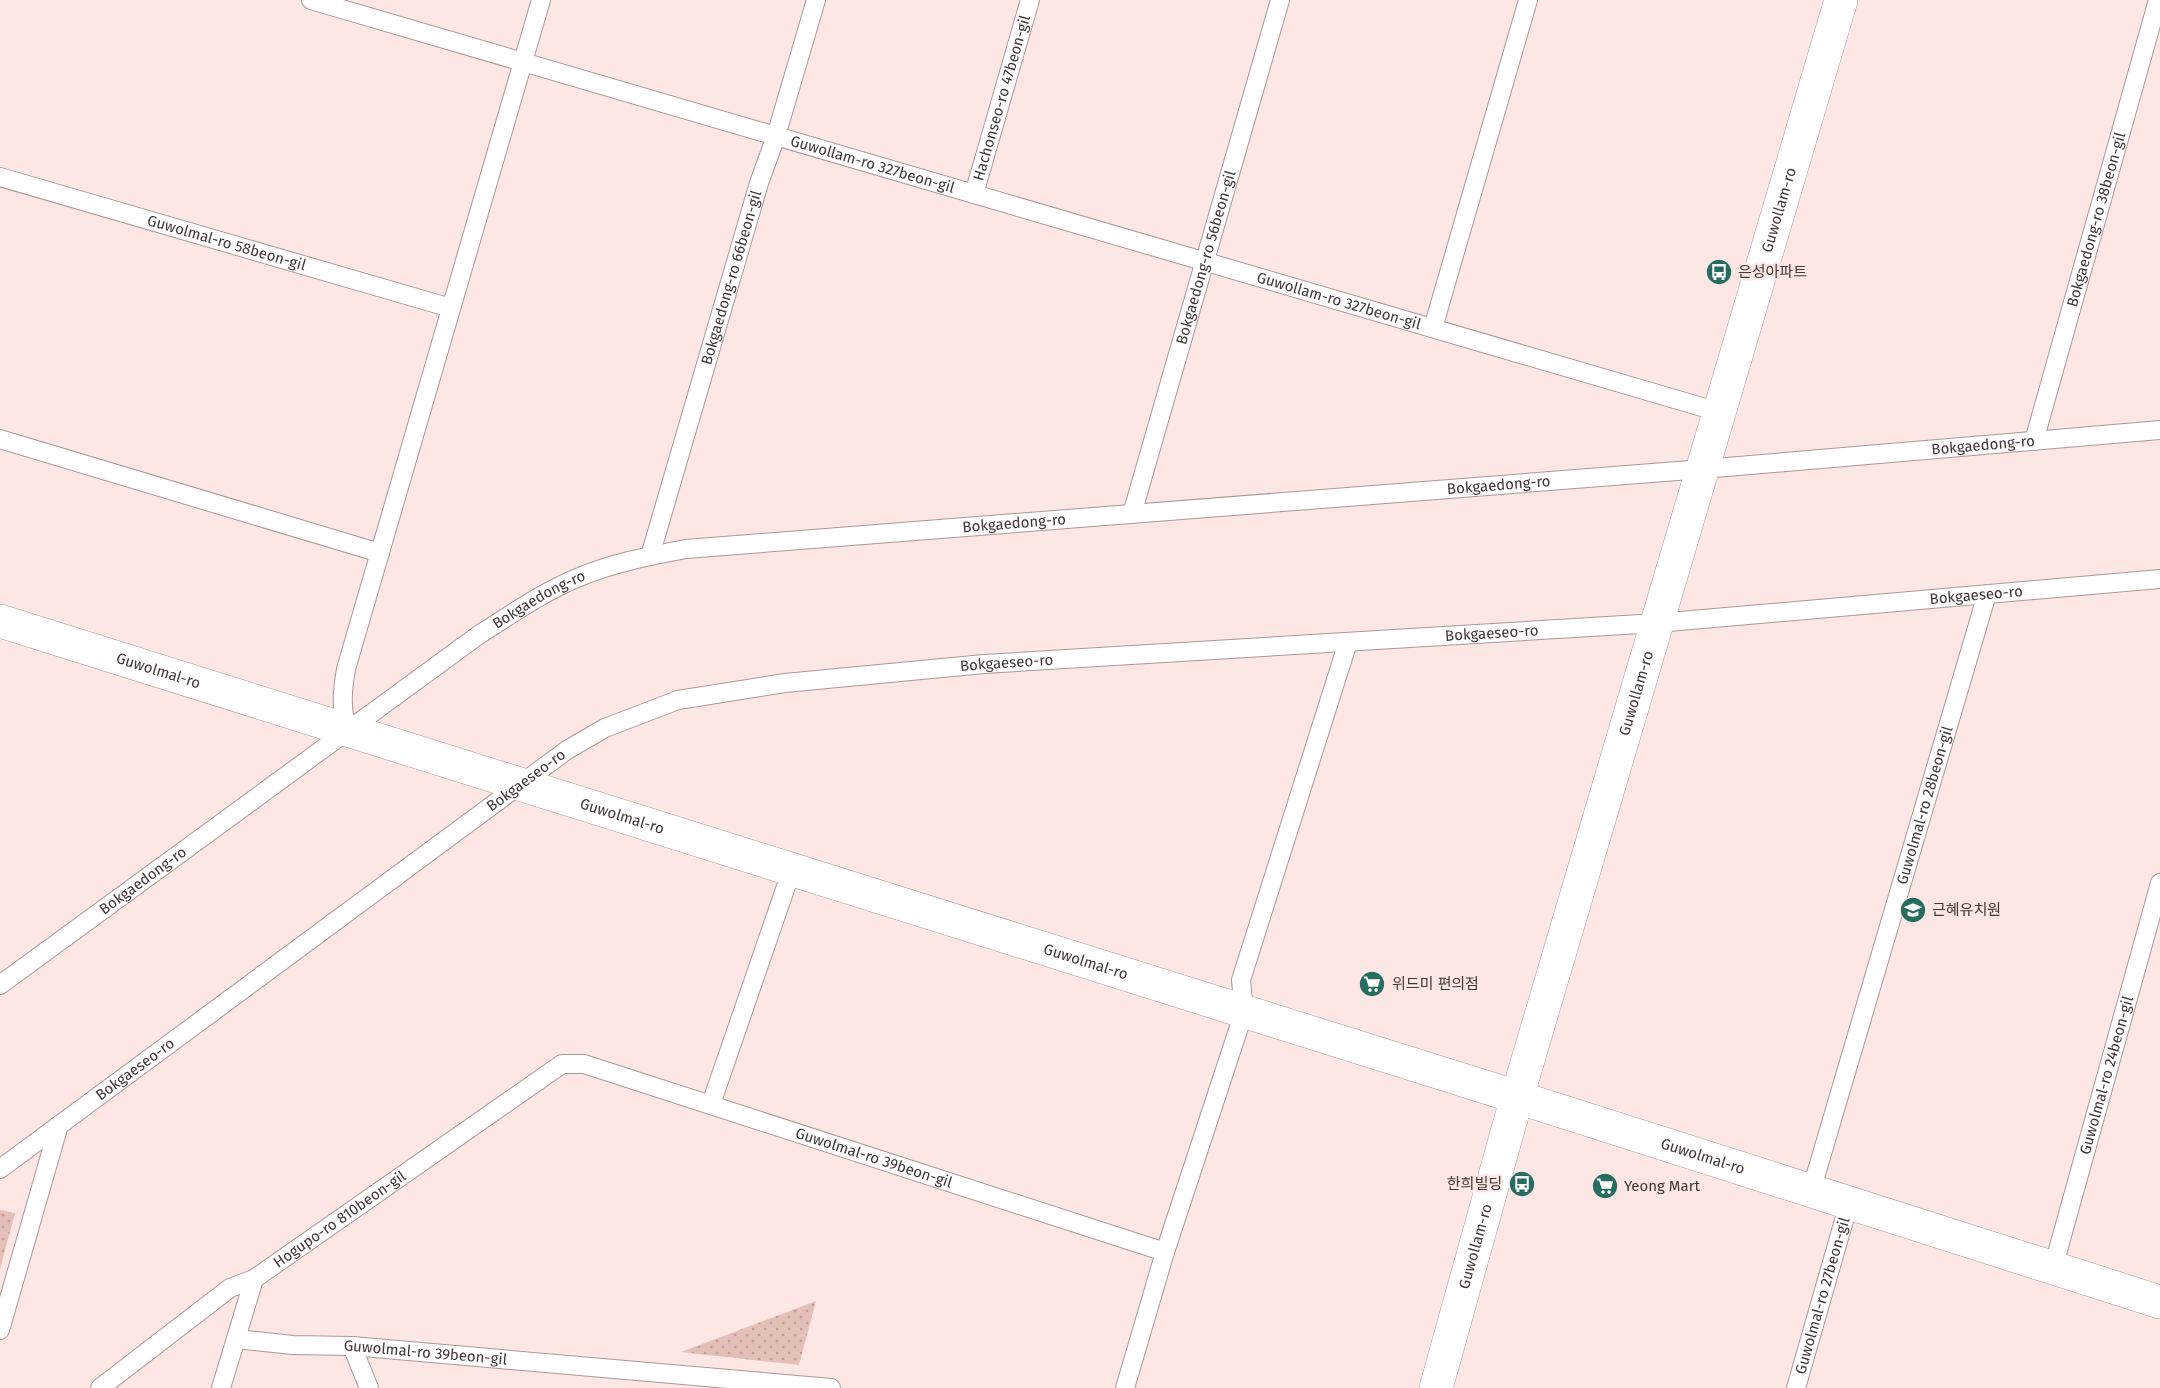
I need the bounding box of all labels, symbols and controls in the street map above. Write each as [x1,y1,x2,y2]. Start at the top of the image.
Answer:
street label: Hachonseo-ro 47beon-gil [969,12,1034,183]
street label: Bokgaedong-ro 38beon-gil [2063,130,2130,309]
street label: Guwollam-ro 327beon-gil [788,132,957,197]
street label: Guwollam-ro [1758,165,1800,255]
street label: Bokgaedong-ro 56beon-gil [1172,168,1240,347]
street label: Bokgaedong-ro 66beon-gil [697,188,766,367]
street label: Guwolmal-ro 58beon-gil [145,211,309,275]
bus stop icon: 은성아파트 [1704,257,1734,287]
place label: 은성아파트 [1738,263,1807,281]
street label: Guwollam-ro 327beon-gil [1255,268,1424,333]
street label: Bokgaedong-ro [1931,432,2035,458]
street label: Bokgaedong-ro [1446,472,1551,498]
street label: Bokgaedong-ro [962,510,1067,536]
street label: Bokgaedong-ro [489,567,588,633]
street label: Bokgaeseo-ro [1929,582,2024,608]
street label: Bokgaeseo-ro [1445,621,1539,645]
street label: Guwolmal-ro [114,649,203,692]
street label: Guwollam-ro [1615,649,1657,738]
street label: Bokgaeseo-ro [959,651,1054,675]
street label: Guwolmal-ro 28beon-gil [1893,724,1957,887]
street label: Bokgaeseo-ro [483,745,569,815]
street label: Guwolmal-ro [578,795,666,838]
street label: Bokgaedong-ro [96,843,190,918]
school or university icon: 근혜유치원 [1898,895,1928,925]
place label: 근혜유치원 [1932,901,2001,919]
street label: Guwolmal-ro [1041,940,1130,983]
supermarket icon: 위드미 편의점 [1357,969,1387,999]
place label: 위드미 편의점 [1392,975,1479,993]
street label: Guwolmal-ro 24beon-gil [2076,994,2137,1157]
street label: Bokgaeseo-ro [92,1034,178,1104]
street label: Guwolmal-ro 39beon-gil [793,1124,955,1192]
street label: Guwolmal-ro [1658,1134,1747,1178]
street label: Hogupo-ro 810beon-gil [270,1167,410,1272]
bus stop icon: 한희빌딩 [1507,1169,1537,1199]
supermarket icon: Yeong Mart [1590,1171,1620,1201]
place label: 한희빌딩 [1447,1175,1502,1193]
place label: Yeong Mart [1624,1177,1700,1195]
street label: Guwollam-ro [1455,1202,1496,1291]
street label: Guwolmal-ro 27beon-gil [1791,1215,1854,1376]
street label: Guwolmal-ro 39beon-gil [344,1337,508,1369]

